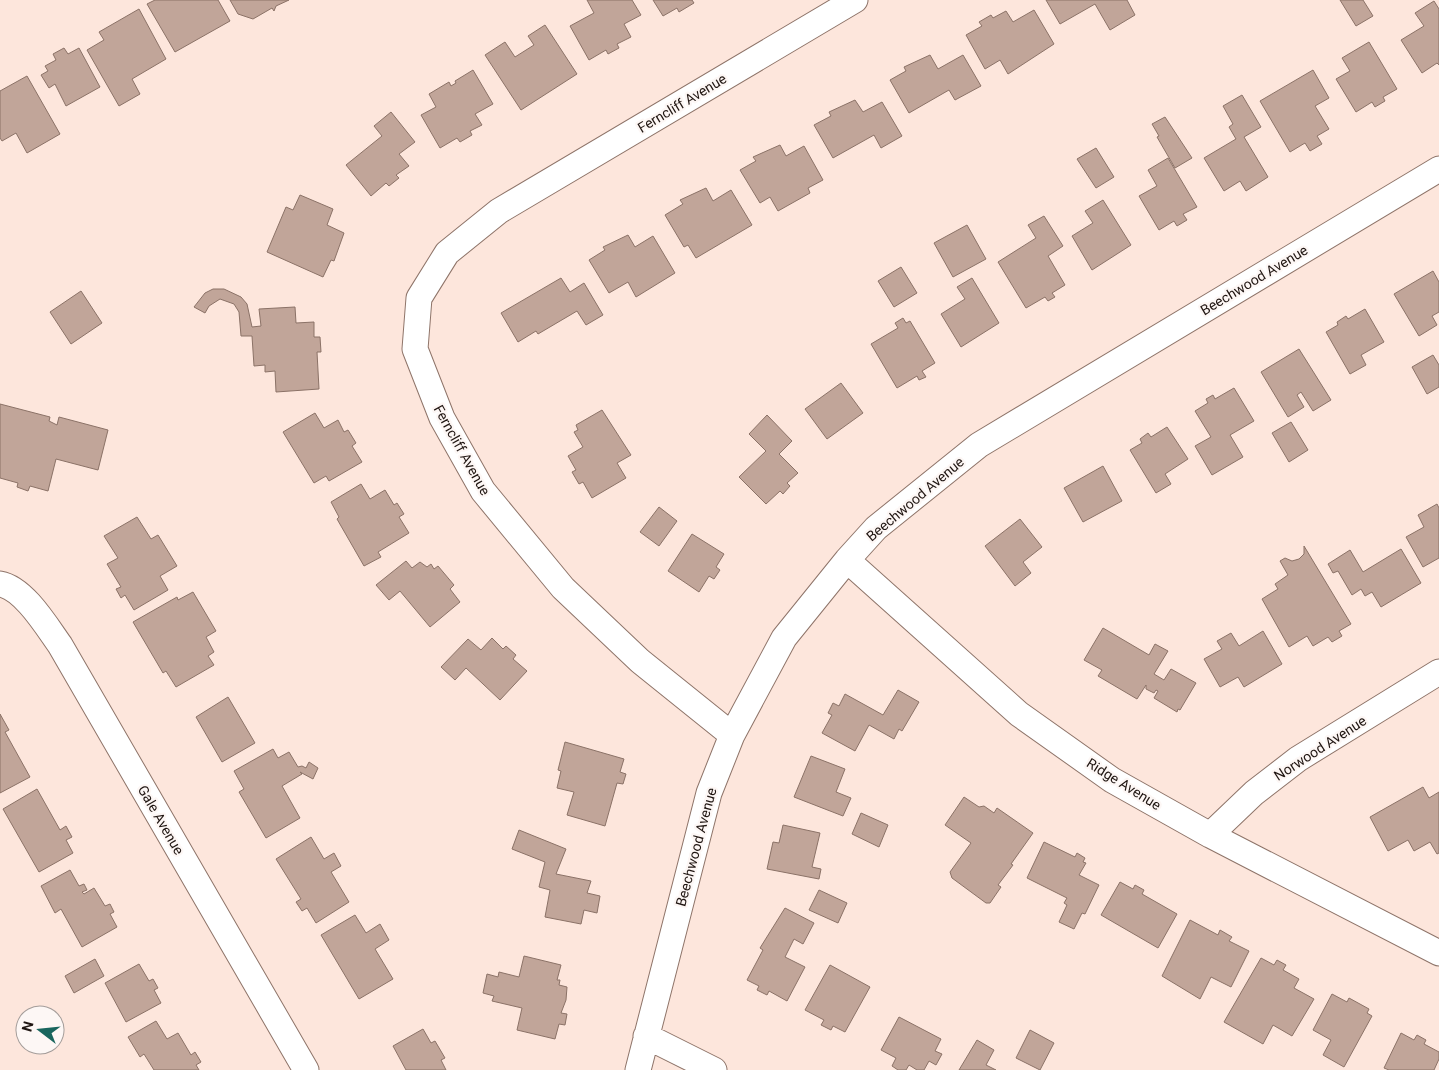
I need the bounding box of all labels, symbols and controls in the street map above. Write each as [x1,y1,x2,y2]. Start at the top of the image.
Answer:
street label: Ferncliff Avenue [635,70,729,136]
street label: Beechwood Avenue [1197,242,1311,318]
street label: Ferncliff Avenue [431,402,493,498]
street label: Beechwood Avenue [863,454,967,544]
street label: Norwood Avenue [1271,712,1369,784]
street label: Ridge Avenue [1084,755,1164,813]
street label: Gale Avenue [135,783,187,857]
street label: Beechwood Avenue [672,786,720,908]
north arrow [15,1005,65,1055]
text: N [18,1019,37,1033]

